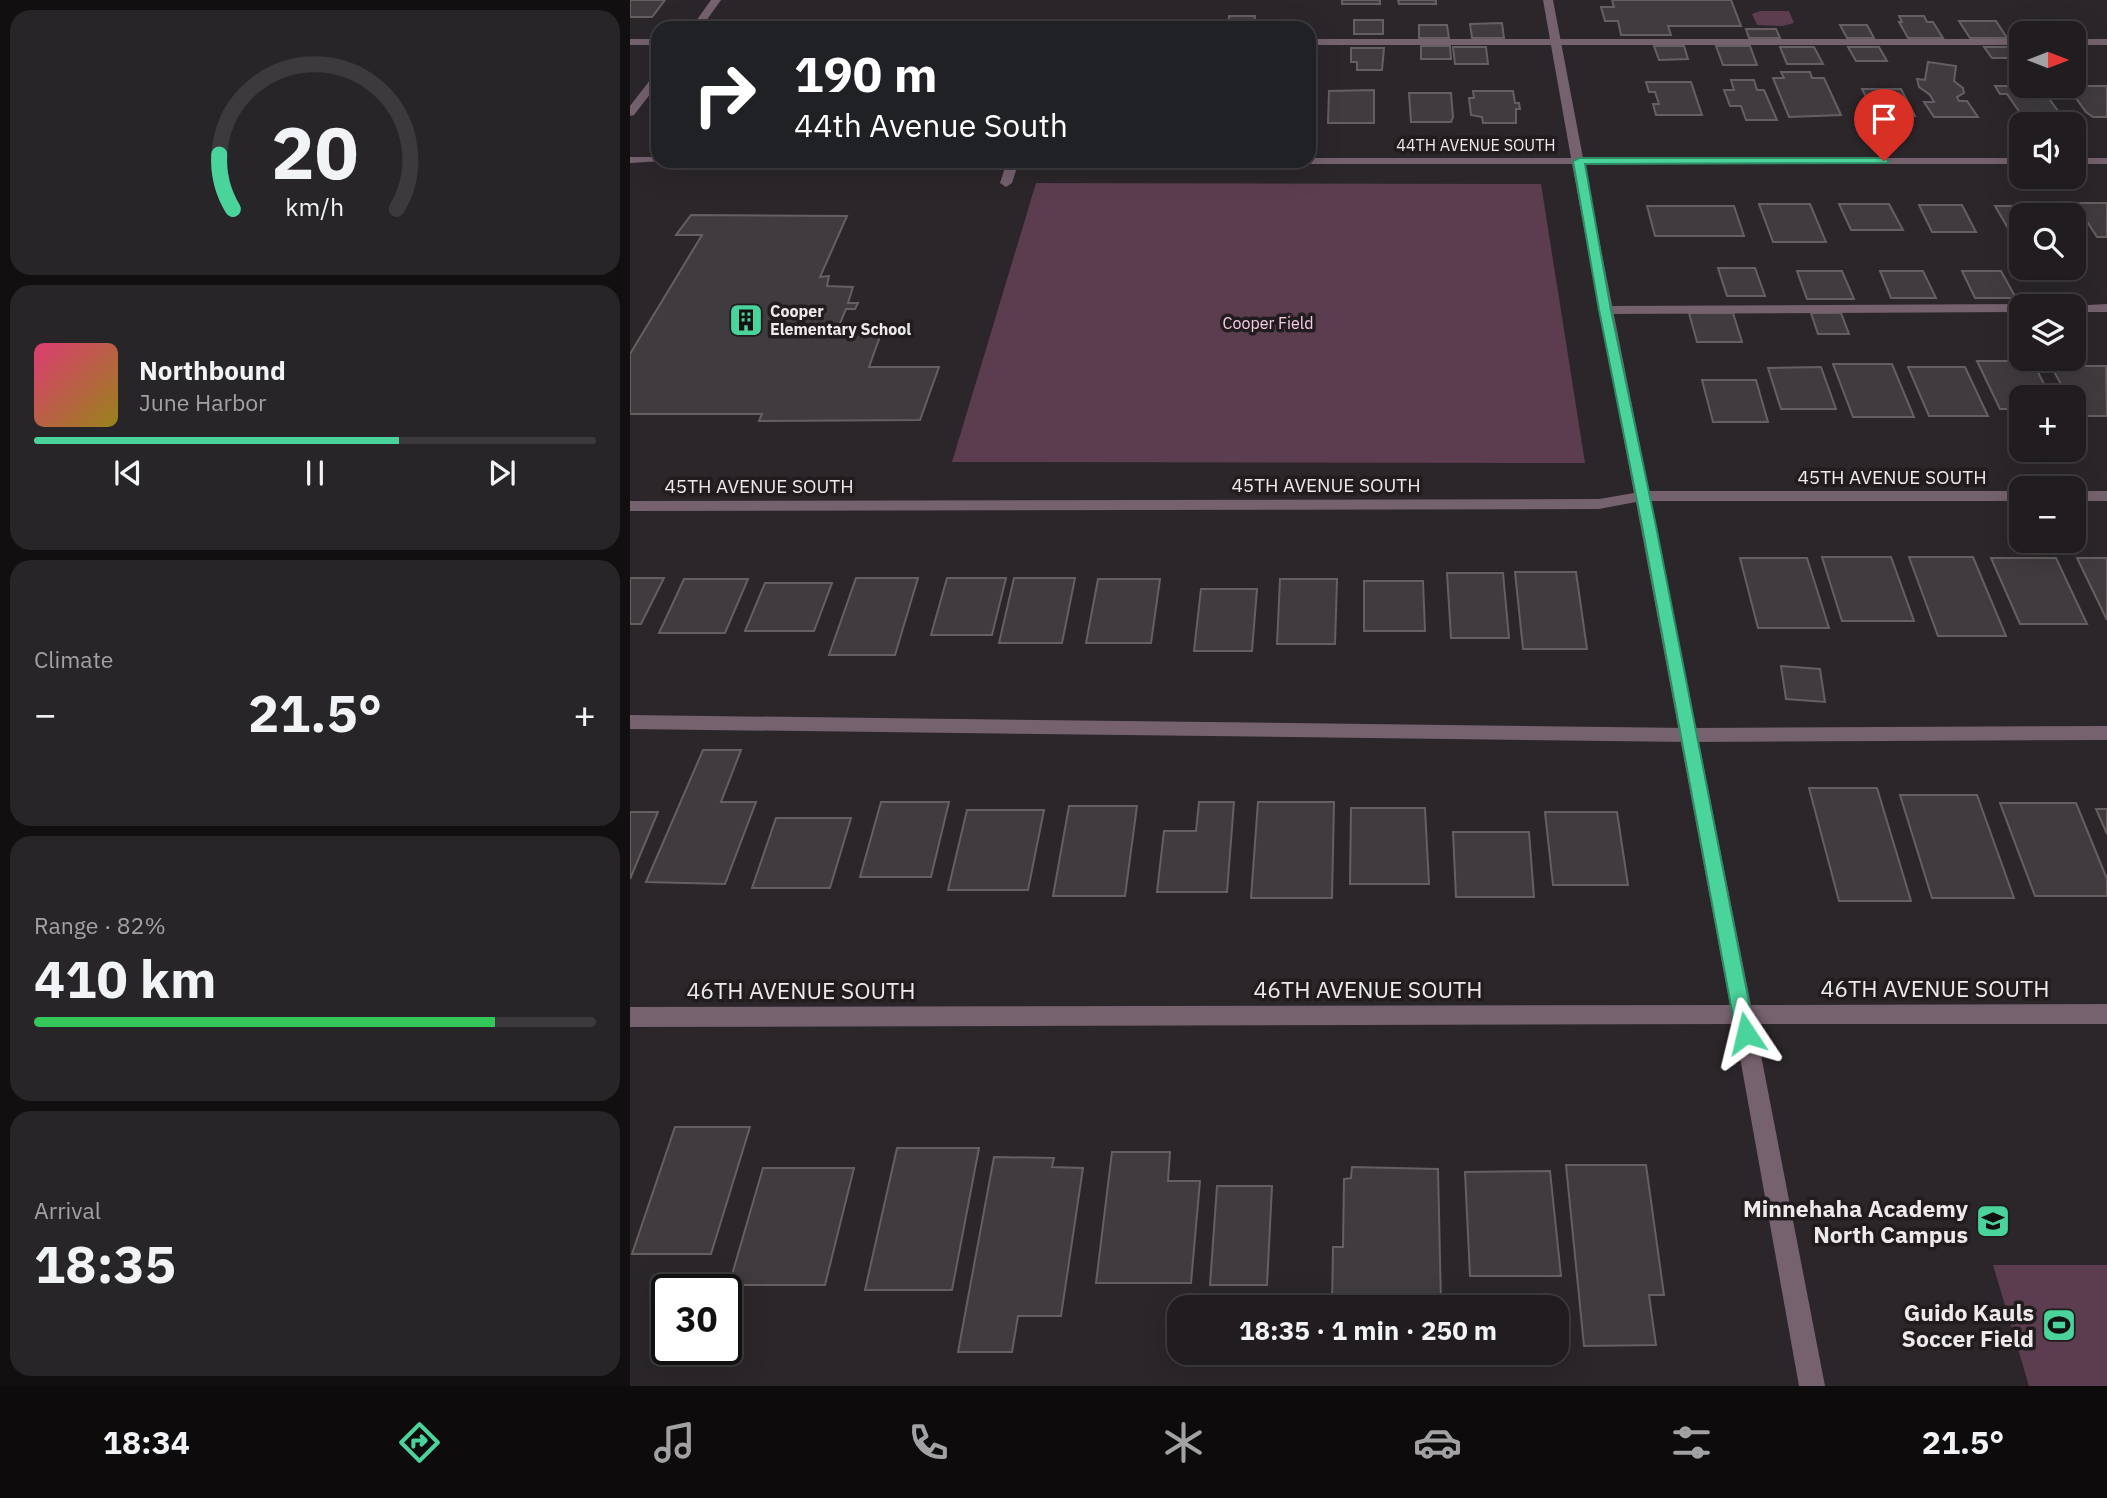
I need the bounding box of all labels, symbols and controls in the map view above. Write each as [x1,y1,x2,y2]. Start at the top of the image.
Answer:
north arrow [2009,21,2086,98]
map controls [2009,21,2086,553]
text: 190 m [794,42,938,105]
icon: right [679,49,770,140]
pin [1854,89,1914,161]
icon: arrive [1865,100,1903,138]
text: 20 [271,104,359,199]
text: 44th Avenue South [794,104,1068,146]
button: sound [2009,112,2086,189]
street label: 44TH AVENUE SOUTH [1396,135,1556,155]
text: km/h [286,189,344,222]
button: search [2009,203,2086,280]
button: layers [2009,294,2086,371]
building icon: Cooper Elementary School [727,301,765,339]
place label: Cooper Elementary School [770,301,911,339]
park label: Cooper Field [1223,313,1313,333]
text: Northbound [139,353,286,387]
button: + [2009,385,2086,462]
text: June Harbor [139,387,267,417]
icon: previous [109,454,147,492]
icon: pause [296,454,334,492]
icon: next [483,454,521,492]
street label: 45TH AVENUE SOUTH [1797,465,1987,489]
street label: 45TH AVENUE SOUTH [1231,473,1421,497]
street label: 45TH AVENUE SOUTH [664,474,854,498]
button: − [2009,476,2086,553]
text: Climate [34,644,113,674]
text: 21.5° [248,679,382,746]
text: − [34,689,57,738]
text: + [573,689,596,738]
text: Range · 82% [34,910,166,940]
text: 410 km [34,945,216,1012]
street label: 46TH AVENUE SOUTH [1820,973,2050,1003]
street label: 46TH AVENUE SOUTH [1253,974,1483,1004]
street label: 46TH AVENUE SOUTH [686,975,916,1005]
position arrow [1709,996,1783,1070]
place label: Minnehaha Academy North Campus [1743,1193,1969,1249]
text: Arrival [34,1195,101,1225]
school or university icon: Minnehaha Academy North Campus [1974,1202,2012,1240]
text: 18:35 [34,1230,176,1297]
speed limit sign: 30 [651,1274,742,1365]
place label: Guido Kauls Soccer Field [1902,1297,2034,1353]
sports icon: Guido Kauls Soccer Field [2040,1306,2078,1344]
text: 18:35 · 1 min · 250 m [1239,1313,1497,1347]
icon: directions [395,1418,444,1467]
icon: music [650,1418,699,1467]
icon: phone [904,1418,953,1467]
icon: climate [1159,1418,1208,1467]
icon: car [1413,1418,1462,1467]
icon: filters [1667,1418,1716,1467]
text: 18:34 [103,1421,190,1463]
text: 21.5° [1922,1421,2004,1463]

